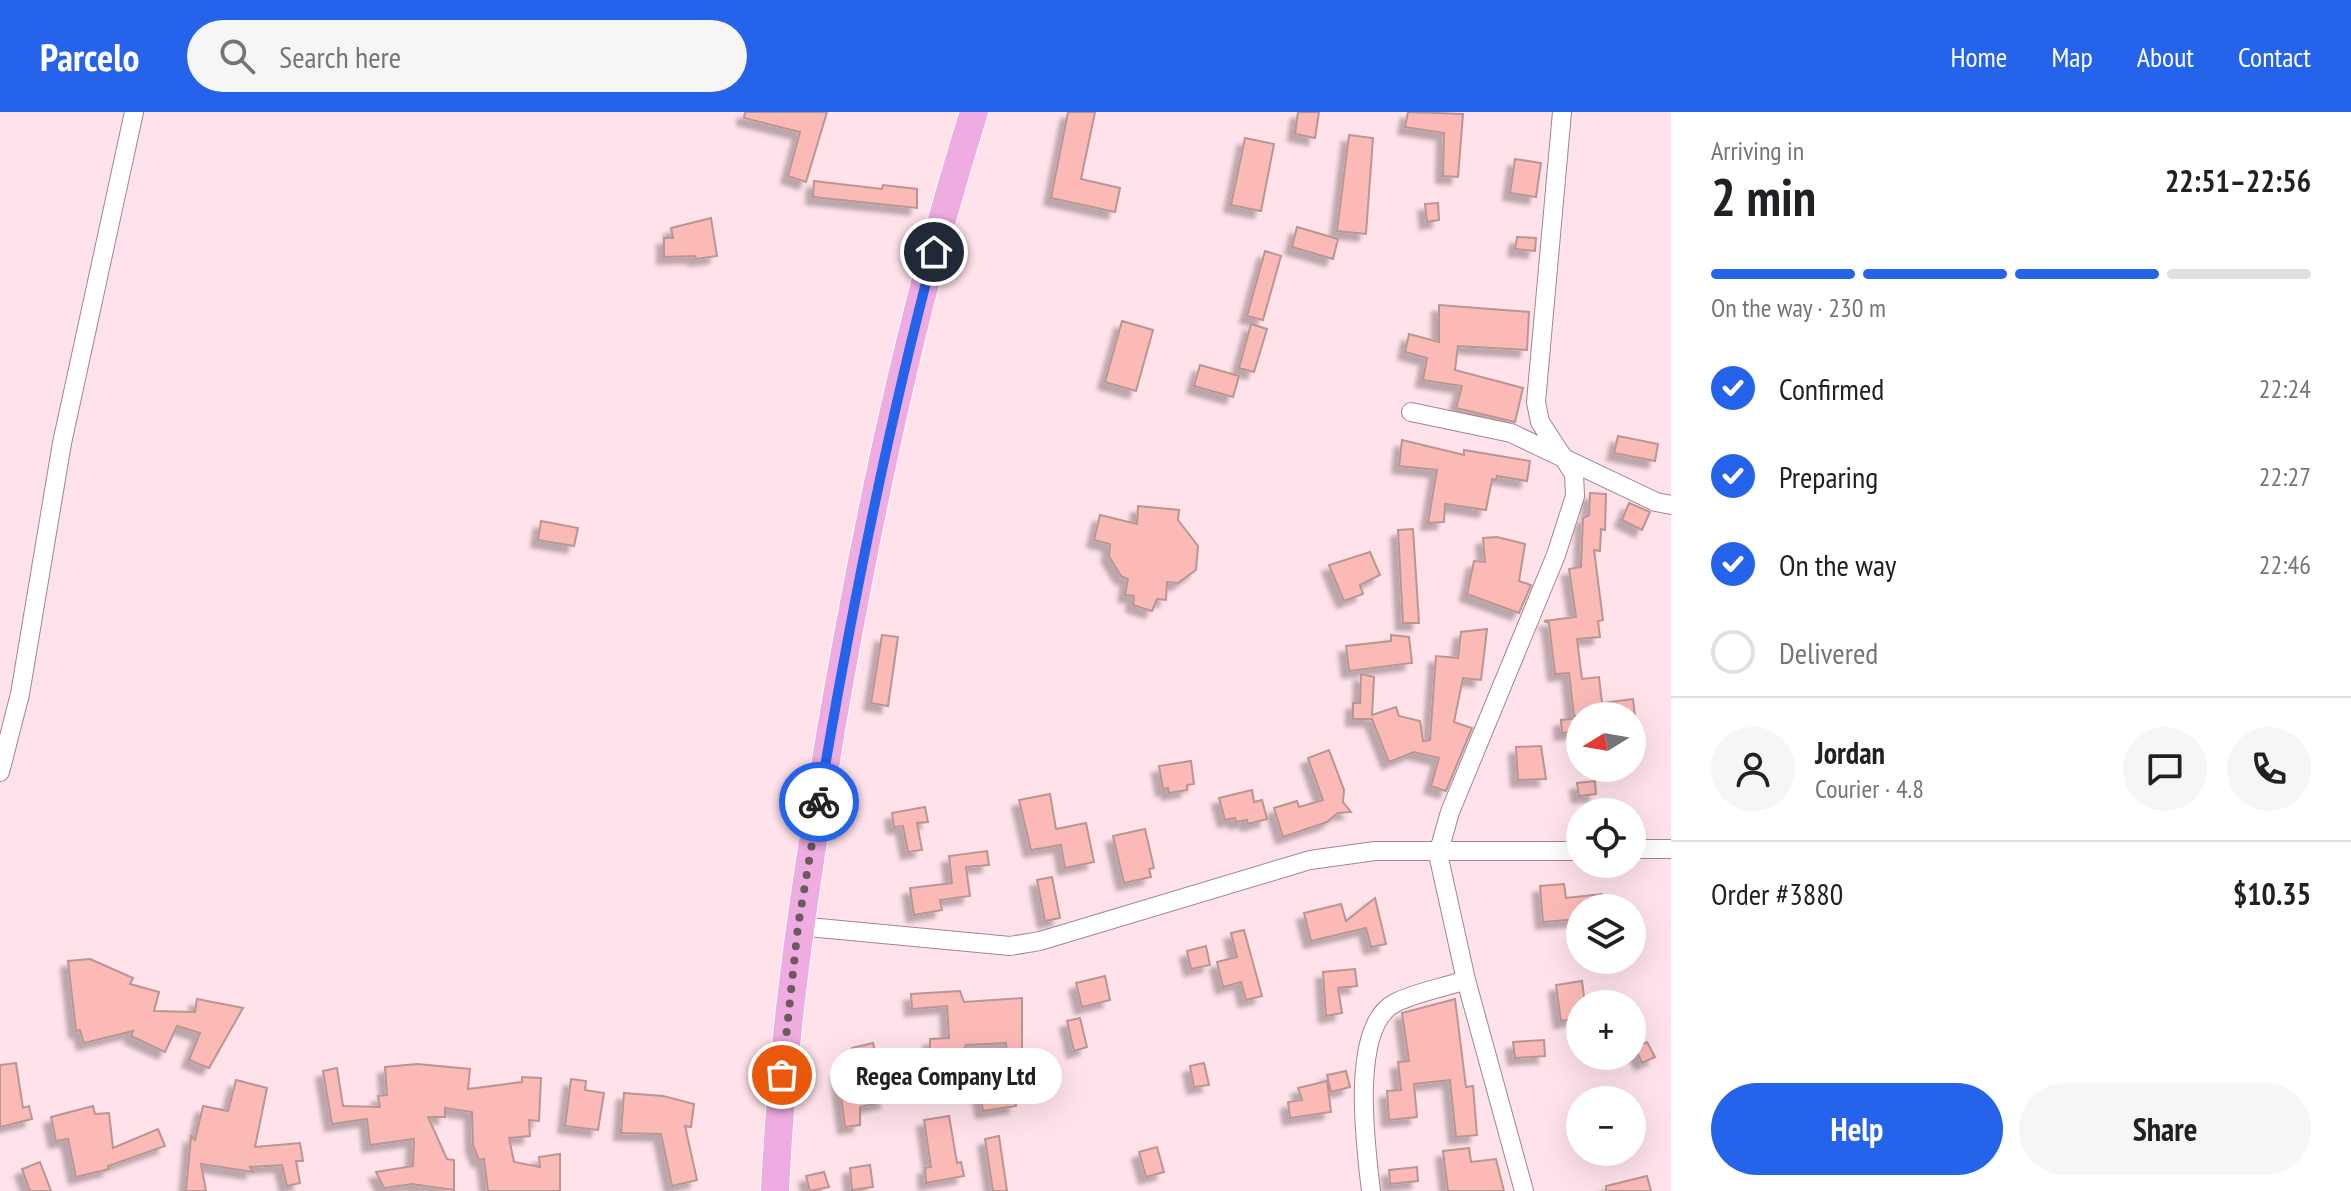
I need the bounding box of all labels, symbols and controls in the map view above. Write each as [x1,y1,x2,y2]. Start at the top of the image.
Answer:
search box [187,20,747,92]
text: Parcelo [40,32,139,81]
icon: search [215,34,259,78]
text: Search here [279,37,401,76]
text: Home [1951,38,2007,75]
text: Map [2051,38,2093,75]
text: About [2137,38,2194,75]
text: Contact [2238,38,2311,75]
text: Arriving in [1711,134,1804,167]
text: 22:51–22:56 [2165,161,2311,200]
text: 2 min [1711,163,1816,230]
pin [900,218,968,286]
icon: home [912,230,956,274]
text: On the way · 230 m [1711,291,1886,324]
icon: check [1711,366,1755,410]
text: Confirmed [1779,369,1884,408]
text: 22:24 [2259,372,2311,405]
icon: check [1711,454,1755,498]
text: Preparing [1779,457,1878,496]
text: 22:27 [2259,460,2311,493]
icon: check [1711,542,1755,586]
text: On the way [1779,545,1896,584]
text: 22:46 [2259,548,2311,581]
text: Delivered [1779,633,1878,672]
north arrow [1566,702,1646,782]
map controls [1566,702,1646,1166]
button: person [1711,727,1795,811]
button: chat [2123,727,2207,811]
button: phone [2227,727,2311,811]
text: Jordan [1815,733,1885,772]
courier [779,762,859,842]
text: Courier · 4.8 [1815,772,1924,805]
icon: bike [797,780,841,824]
button: locate [1566,798,1646,878]
text: Order #3880 [1711,874,1843,913]
text: $10.35 [2233,874,2311,913]
button: layers [1566,894,1646,974]
button: + [1566,990,1646,1070]
pin [748,1041,816,1109]
callout: Regea Company Ltd [830,1047,1062,1103]
icon: bag [760,1053,804,1097]
text: Regea Company Ltd [856,1059,1036,1092]
button: Help [1711,1083,2003,1175]
button: Share [2019,1083,2311,1175]
button: − [1566,1086,1646,1166]

